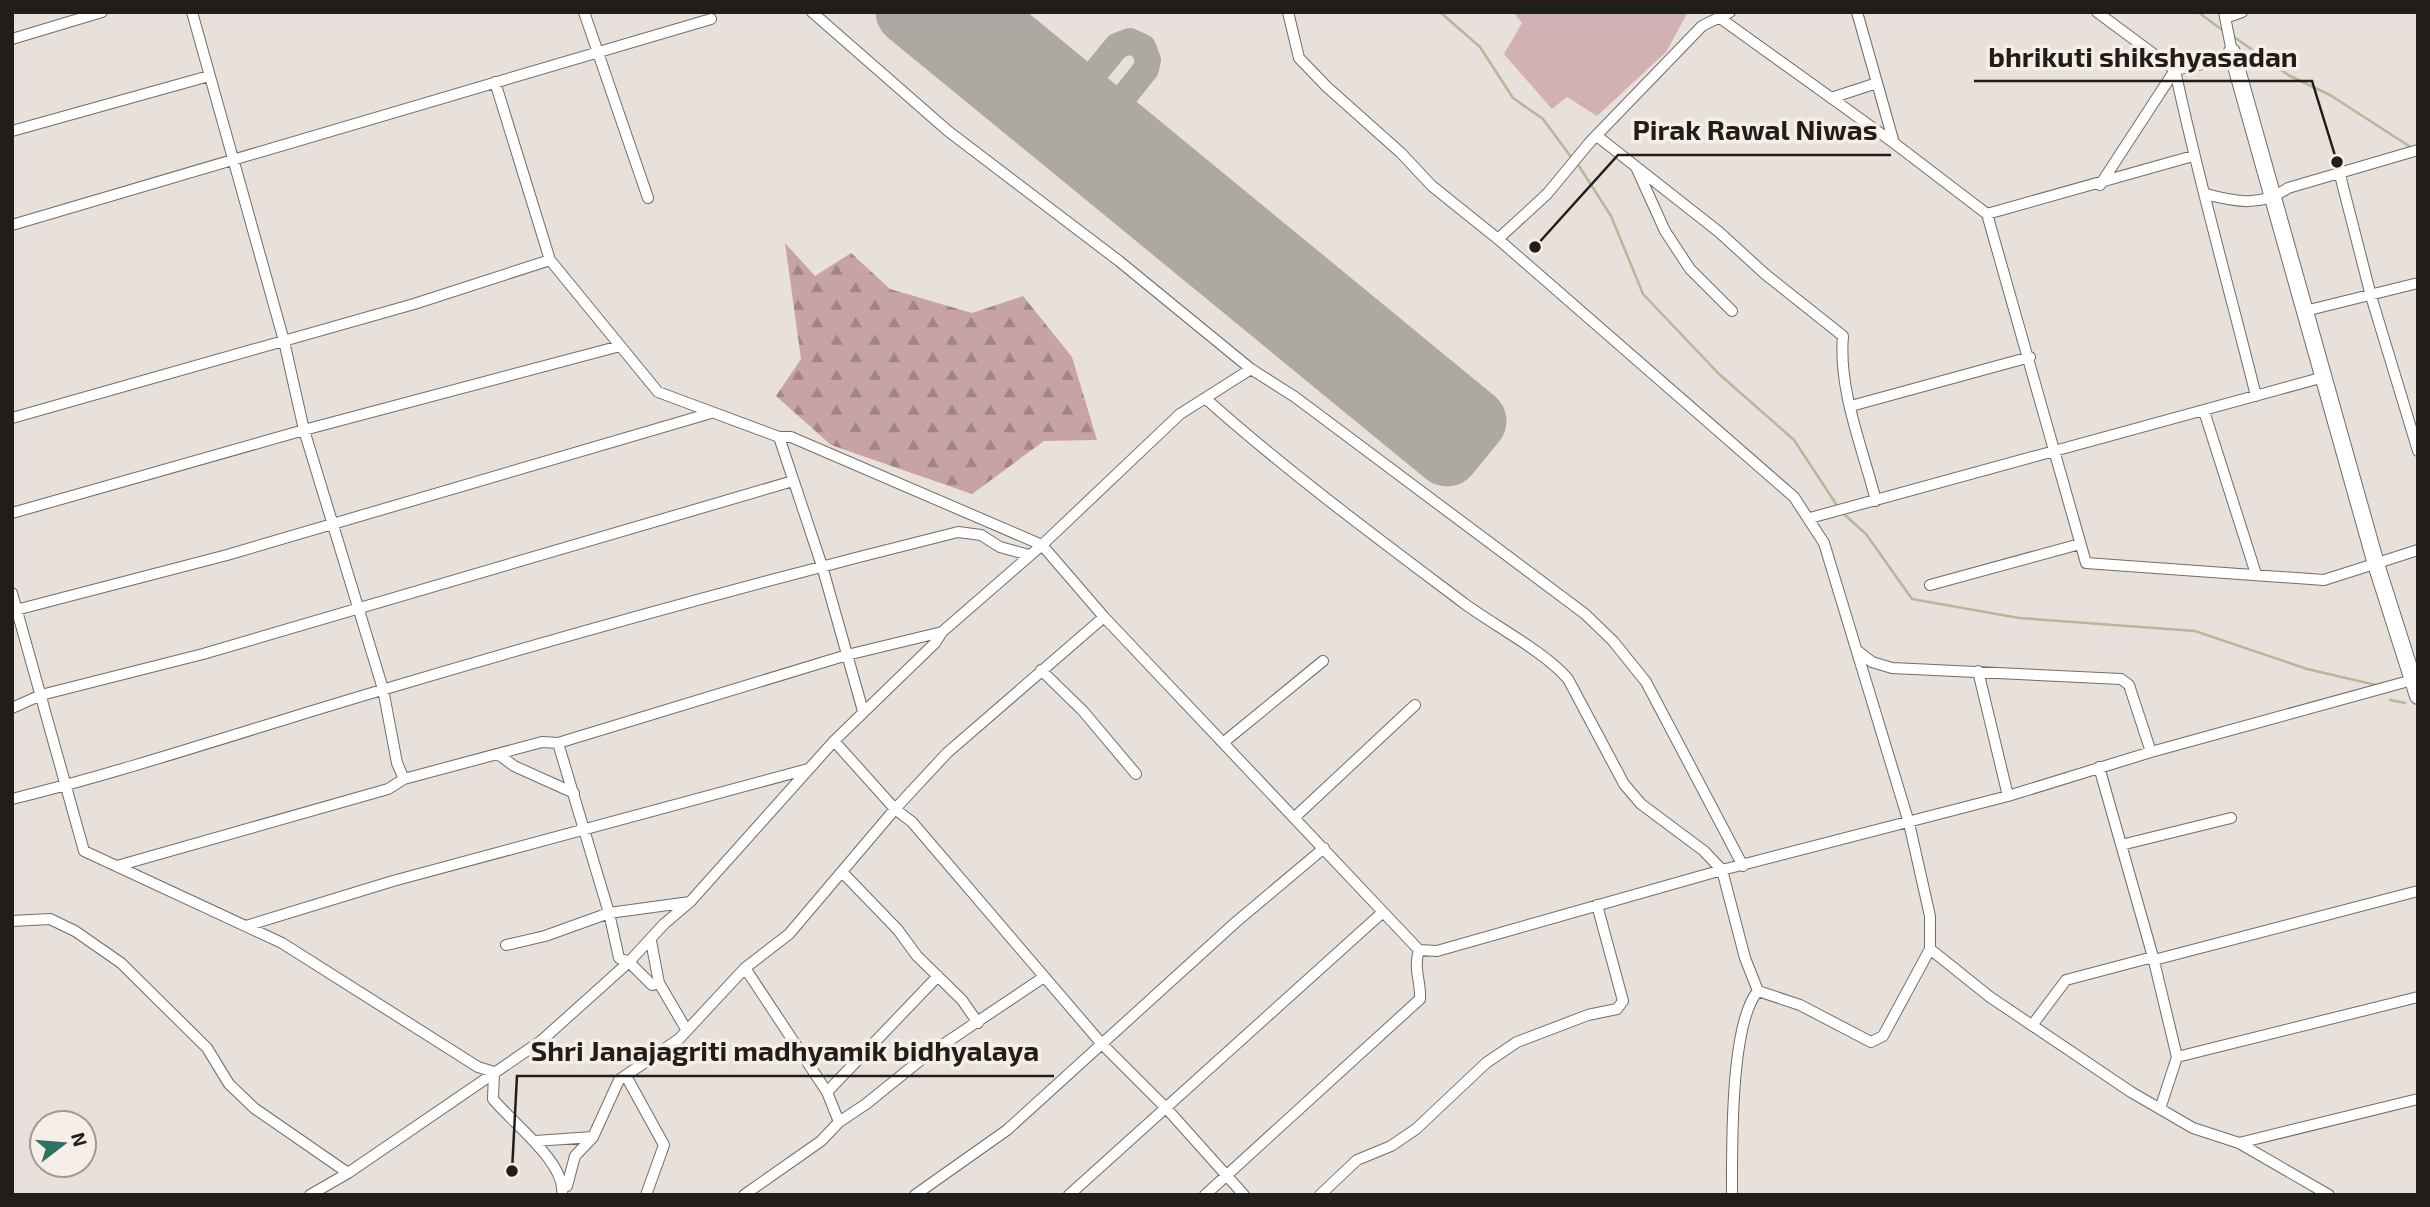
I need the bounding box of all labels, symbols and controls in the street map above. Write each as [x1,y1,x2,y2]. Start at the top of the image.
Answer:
callout: bhrikuti shikshyasadan [1974,32,2312,81]
text: bhrikuti shikshyasadan [1988,39,2298,73]
callout: Pirak Rawal Niwas [1618,106,1891,155]
text: Pirak Rawal Niwas [1632,112,1878,146]
callout: Shri Janajagriti madhyamik bidhyalaya [517,1027,1054,1076]
text: Shri Janajagriti madhyamik bidhyalaya [531,1033,1039,1067]
north arrow [28,1109,98,1179]
text: N [67,1129,93,1149]

